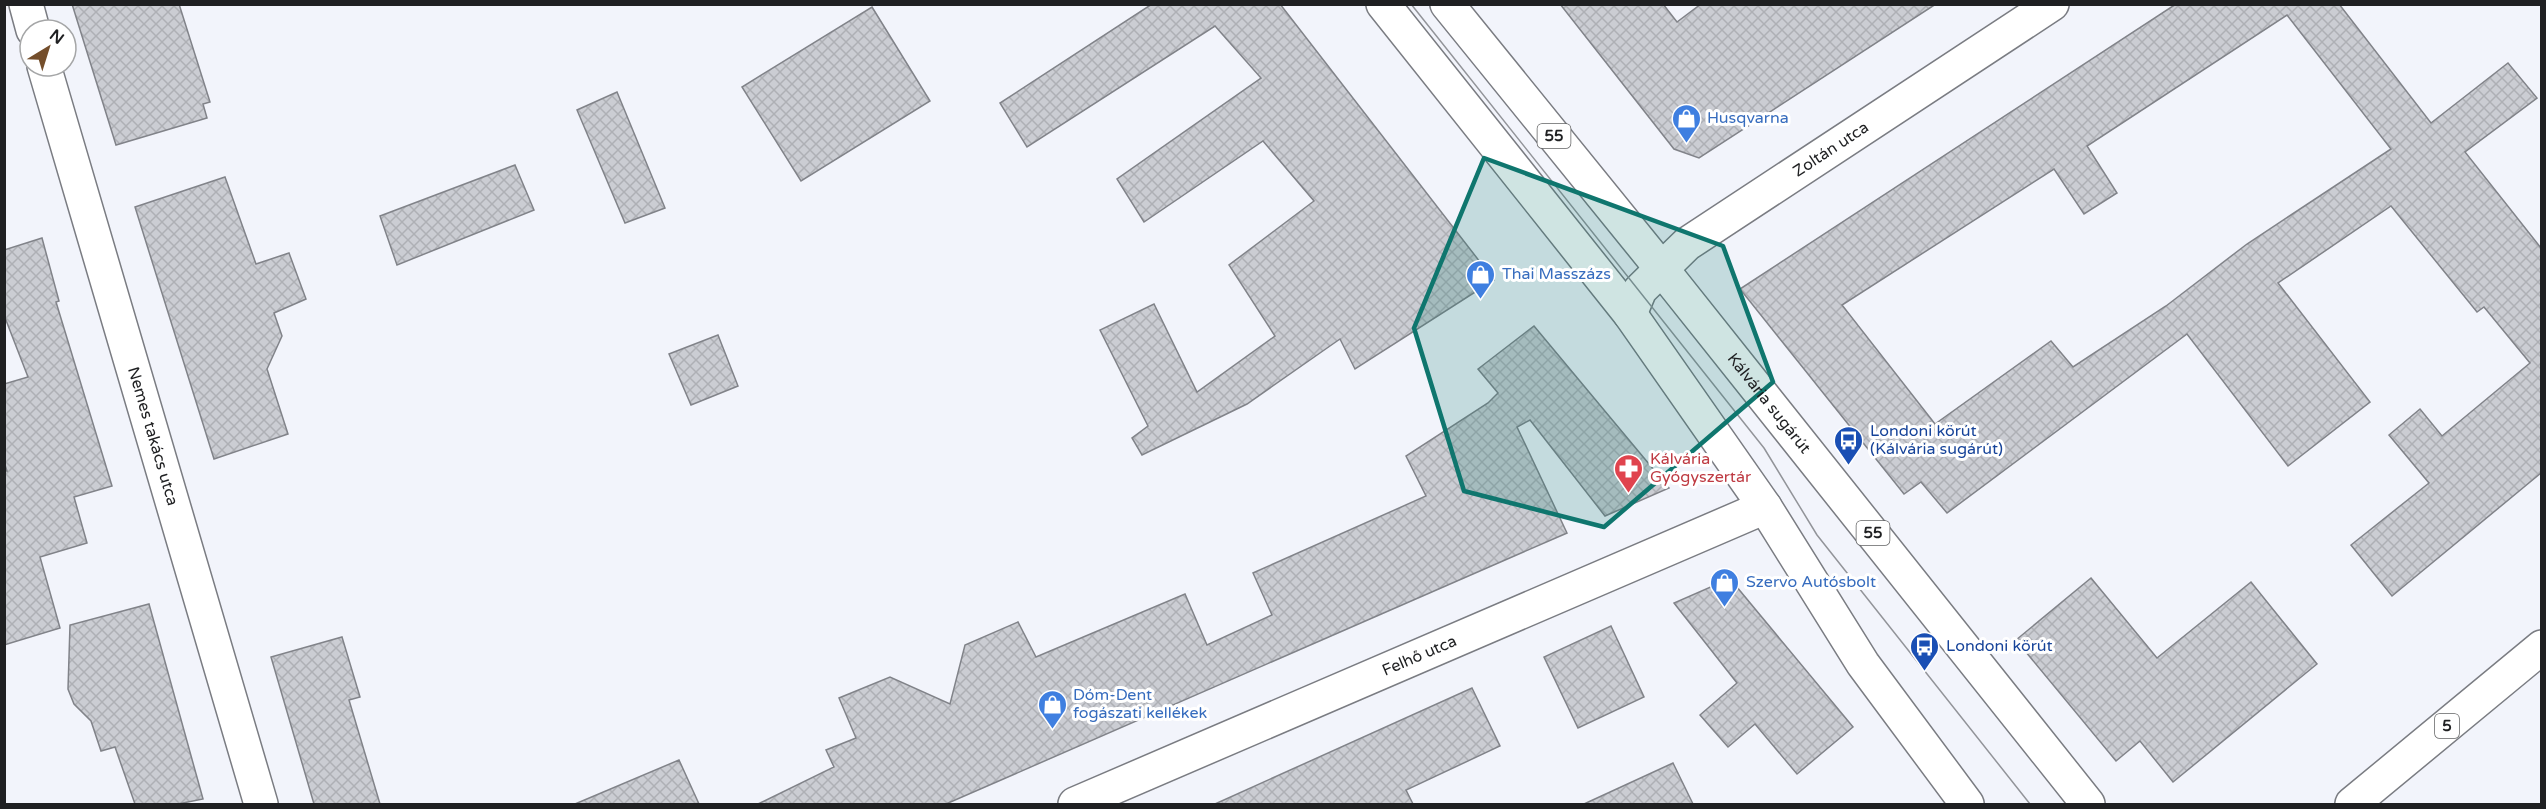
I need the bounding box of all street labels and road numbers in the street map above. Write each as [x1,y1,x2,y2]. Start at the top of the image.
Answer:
street label: Zoltán utca [1789,117,1872,181]
road number: 55 [1538,124,1570,148]
street label: Kálvária sugárút [1723,349,1815,458]
street label: Nemes takács utca [123,365,183,508]
road number: 55 [1856,521,1890,545]
street label: Felhő utca [1379,631,1460,681]
road number: 5 [2435,714,2459,738]

